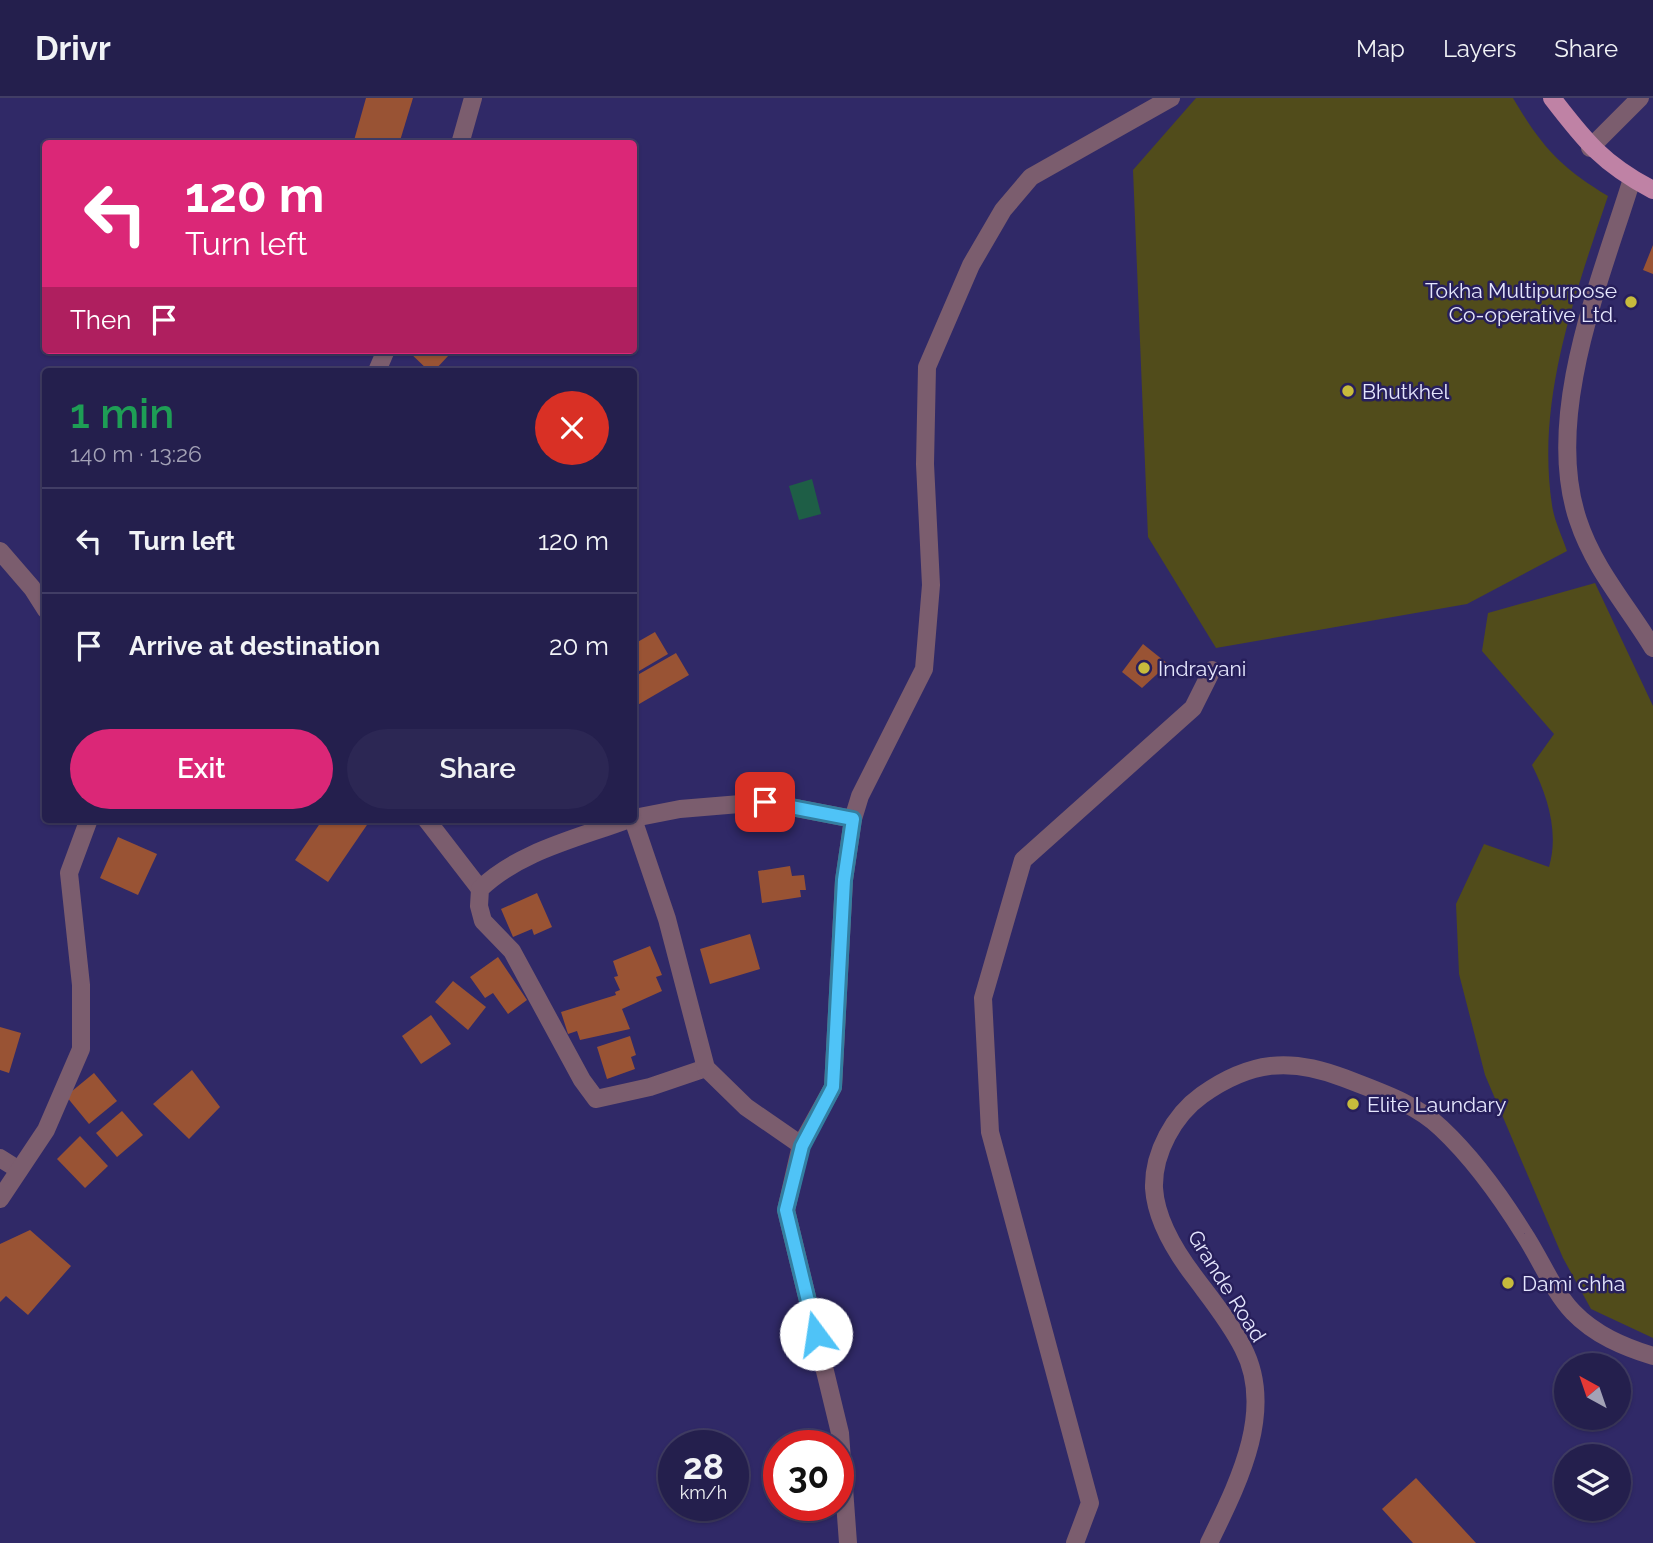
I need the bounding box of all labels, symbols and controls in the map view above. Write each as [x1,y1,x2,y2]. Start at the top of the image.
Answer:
text: Drivr [35,29,111,68]
text: Map [1356,34,1405,63]
text: Layers [1443,34,1516,63]
text: Share [1554,34,1618,63]
text: 120 m [185,166,324,223]
icon: left [70,168,161,259]
text: Turn left [185,225,307,262]
place label: Tokha Multipurpose Co-operative Ltd. [1425,278,1617,327]
marker: Tokha Multipurpose Co-operative Ltd. [1623,294,1639,310]
icon: arrive [145,301,183,339]
text: Then [70,305,131,335]
place label: Bhutkhel [1362,379,1449,404]
marker: Bhutkhel [1340,383,1356,399]
text: 1 min [70,389,174,438]
button: close [535,391,609,465]
text: 140 m · 13:26 [70,440,202,467]
icon: left [70,522,108,560]
text: Turn left [129,526,235,556]
text: 120 m [538,526,609,556]
icon: arrive [70,627,108,665]
text: Arrive at destination [129,631,380,661]
text: 20 m [549,631,609,661]
place label: Indrayani [1158,656,1246,681]
marker: Indrayani [1136,660,1152,676]
button: Exit [70,729,333,809]
button: Share [347,729,609,809]
pin [735,772,795,832]
icon: arrive [746,783,784,821]
place label: Elite Laundary [1367,1092,1506,1117]
marker: Elite Laundary [1345,1096,1361,1112]
street label: Grande Road [1183,1225,1271,1347]
place label: Dami chha [1522,1271,1625,1296]
marker: Dami chha [1500,1275,1516,1291]
position arrow [779,1297,853,1371]
north arrow [1554,1353,1631,1430]
map controls [1554,1353,1631,1521]
speed limit sign: 30 [763,1430,854,1521]
button: layers [1554,1444,1631,1521]
text: 28 [683,1446,724,1487]
text: km/h [680,1482,727,1503]

